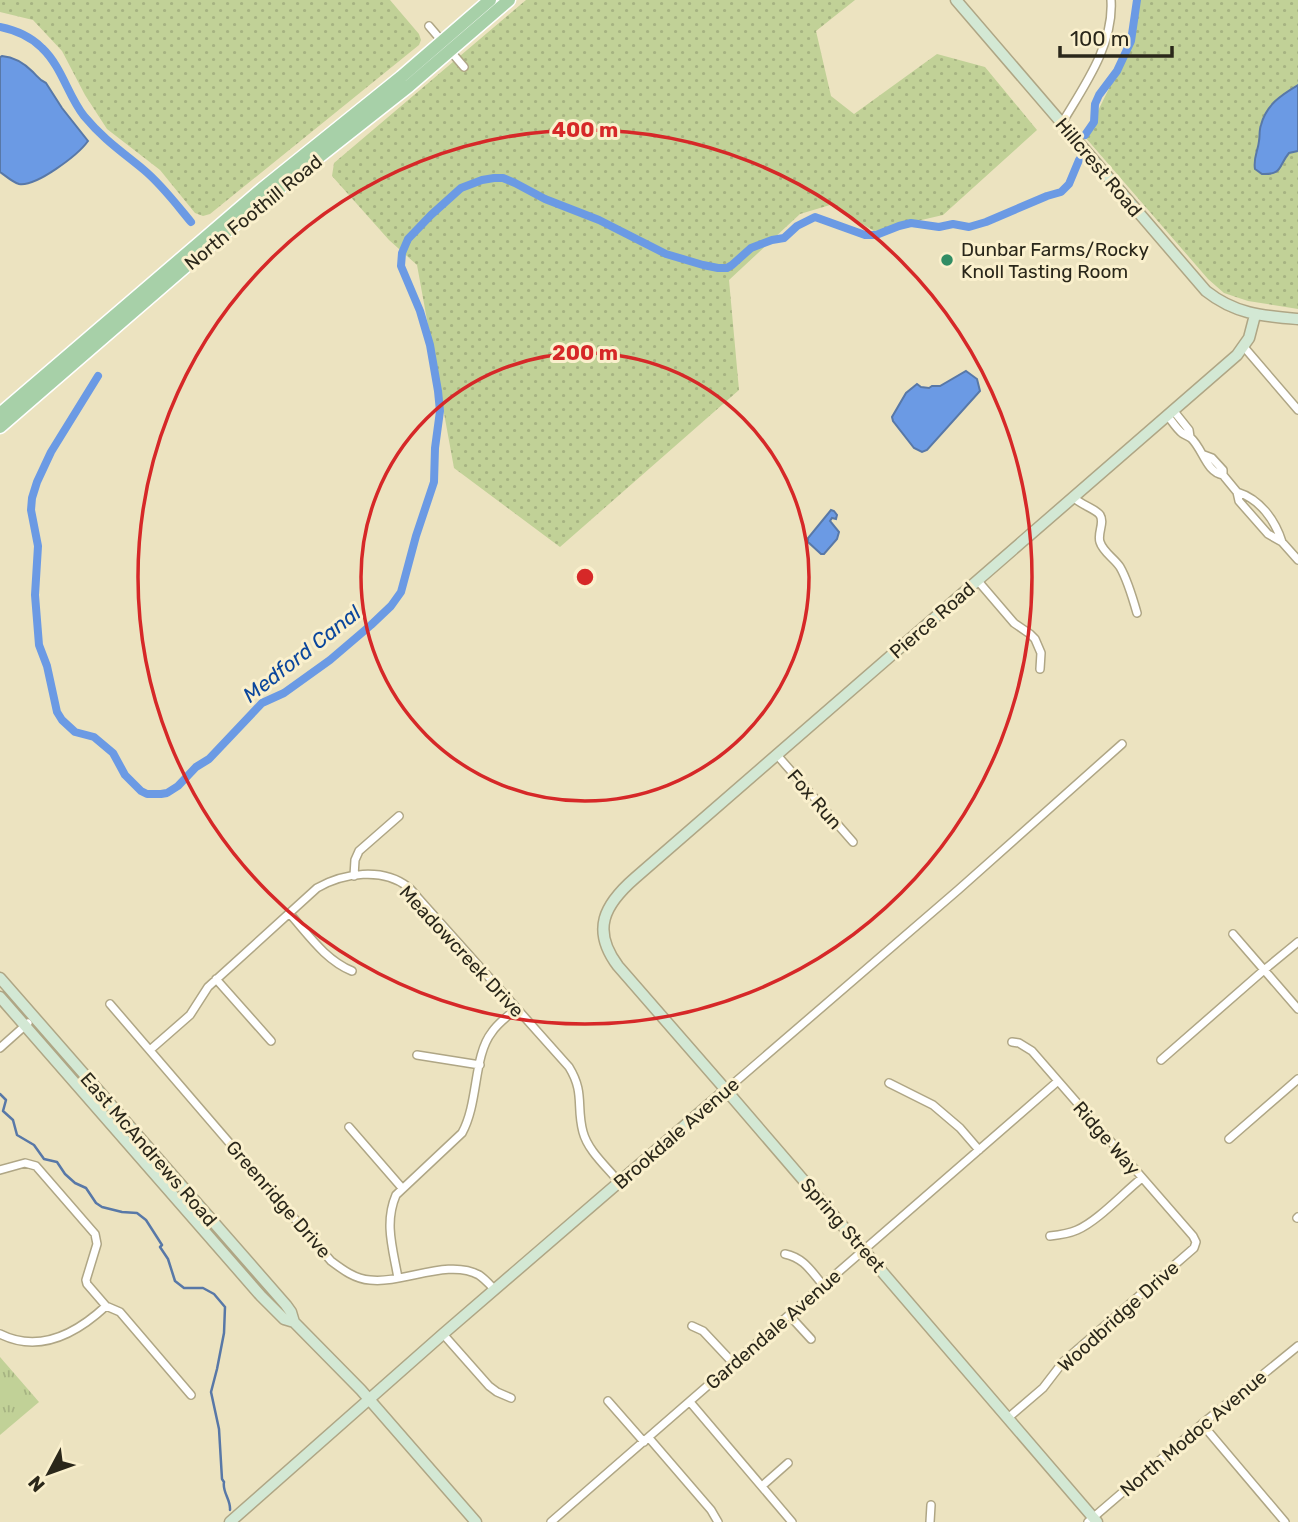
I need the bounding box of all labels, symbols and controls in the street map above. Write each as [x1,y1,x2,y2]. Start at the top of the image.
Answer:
scale bar [1060,14,1172,58]
text: 100 m [1070,26,1129,51]
street label: Hillcrest Road [1050,113,1147,222]
text: 400 m [552,117,618,142]
street label: North Foothill Road [180,150,327,275]
place label: Dunbar Farms/Rocky Knoll Tasting Room [961,238,1149,283]
marker: Dunbar Farms/Rocky Knoll Tasting Room [939,252,955,268]
text: 200 m [552,340,618,365]
centre of rings [573,565,597,589]
street label: Pierce Road [885,577,980,664]
water label: Medford Canal [238,599,366,707]
street label: Fox Run [782,765,847,834]
street label: Meadowcreek Drive [395,881,529,1022]
street label: East McAndrews Road [75,1068,222,1231]
street label: Brookdale Avenue [609,1073,744,1194]
street label: Ridge Way [1068,1097,1145,1180]
street label: Greenridge Drive [221,1136,336,1263]
street label: Spring Street [795,1173,890,1278]
street label: Woodbridge Drive [1053,1256,1184,1377]
street label: Gardendale Avenue [701,1264,846,1394]
street label: North Modoc Avenue [1115,1365,1271,1501]
north arrow [14,1438,84,1508]
text: N [23,1471,50,1497]

